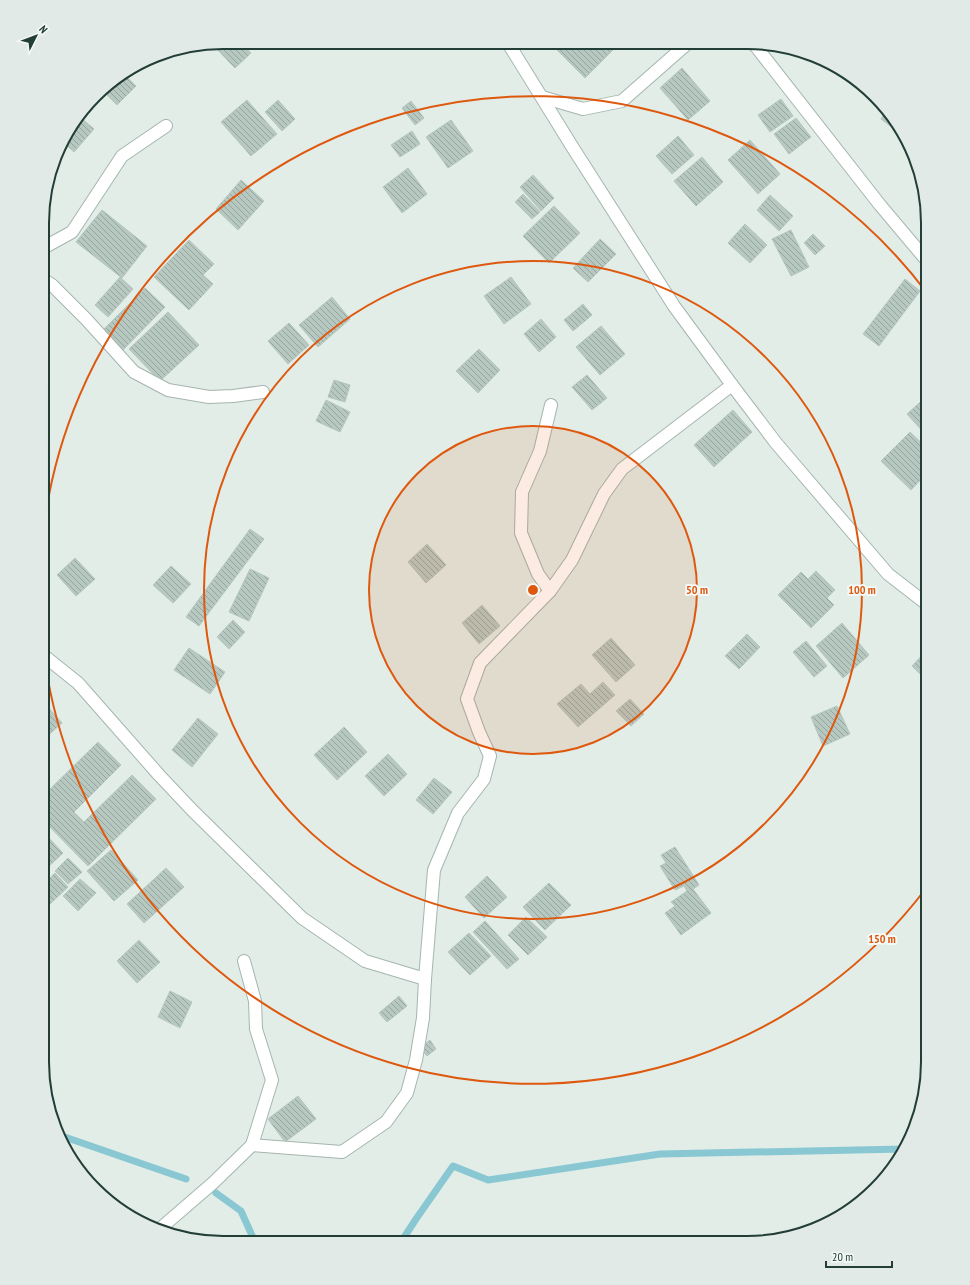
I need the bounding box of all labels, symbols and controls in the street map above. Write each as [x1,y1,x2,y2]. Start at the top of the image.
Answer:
north arrow [16,16,56,56]
text: N [36,22,51,36]
text: 50 m [686,582,708,597]
text: 100 m [848,582,876,597]
centre of rings [526,583,540,597]
text: 150 m [868,931,896,946]
scale bar [826,1243,892,1269]
text: 20 m [832,1249,853,1264]

